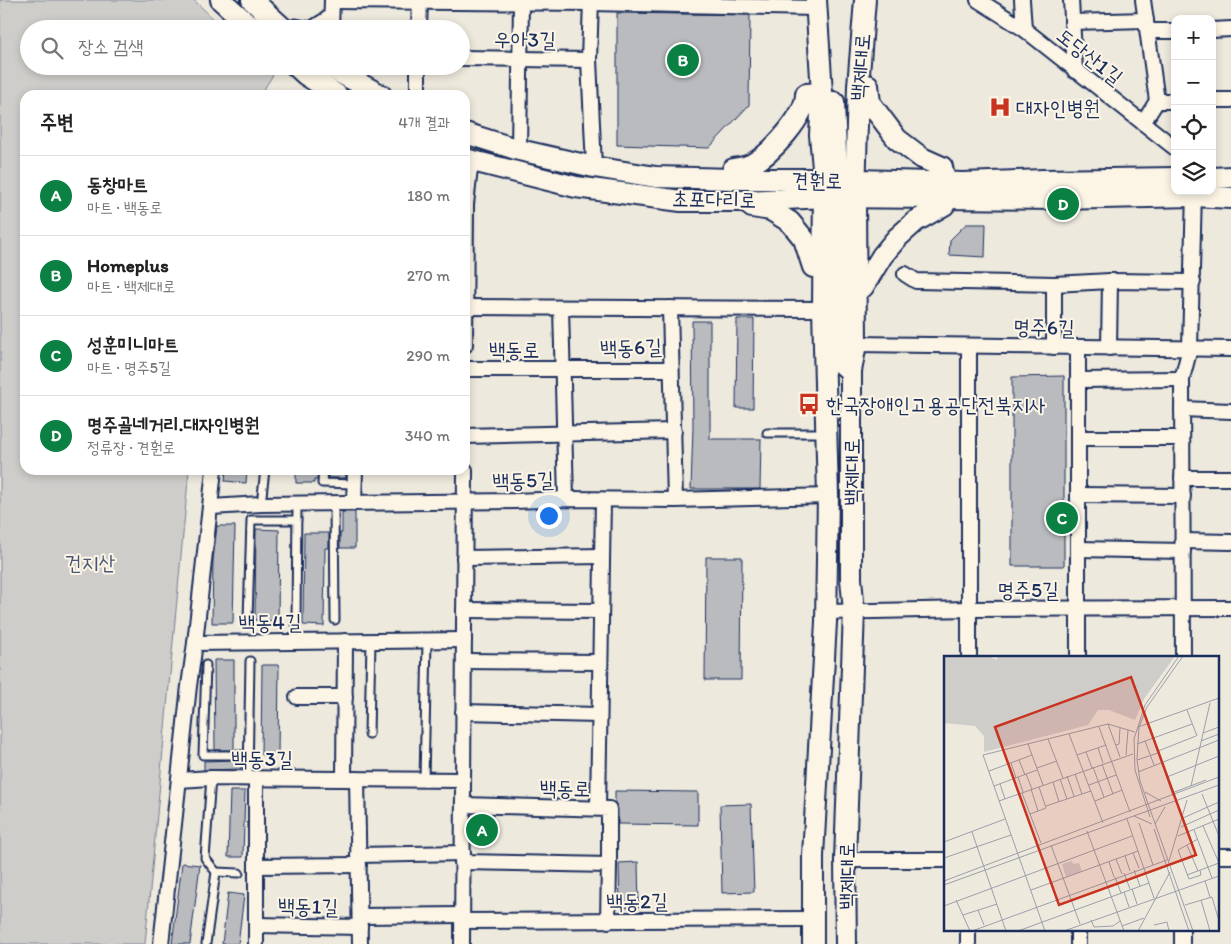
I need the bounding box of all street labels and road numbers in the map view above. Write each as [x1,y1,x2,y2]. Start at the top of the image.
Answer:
street label: 도당산1길 [1052,22,1128,90]
street label: 우아3길 [494,26,556,52]
street label: 백제대로 [845,32,875,102]
street label: 견훤로 [791,167,843,193]
street label: 초포다리로 [672,186,756,212]
street label: 명주6길 [1013,314,1075,340]
street label: 백동6길 [600,333,662,361]
street label: 백동로 [489,337,539,362]
street label: 백제대로 [839,438,864,506]
street label: 백동5길 [492,466,554,494]
street label: 명주5길 [997,577,1059,602]
street label: 백동4길 [238,609,302,635]
street label: 백동3길 [231,746,293,771]
street label: 백동로 [539,775,591,801]
street label: 백제대로 [834,842,859,910]
street label: 백동2길 [606,888,668,914]
street label: 백동1길 [278,893,339,919]

